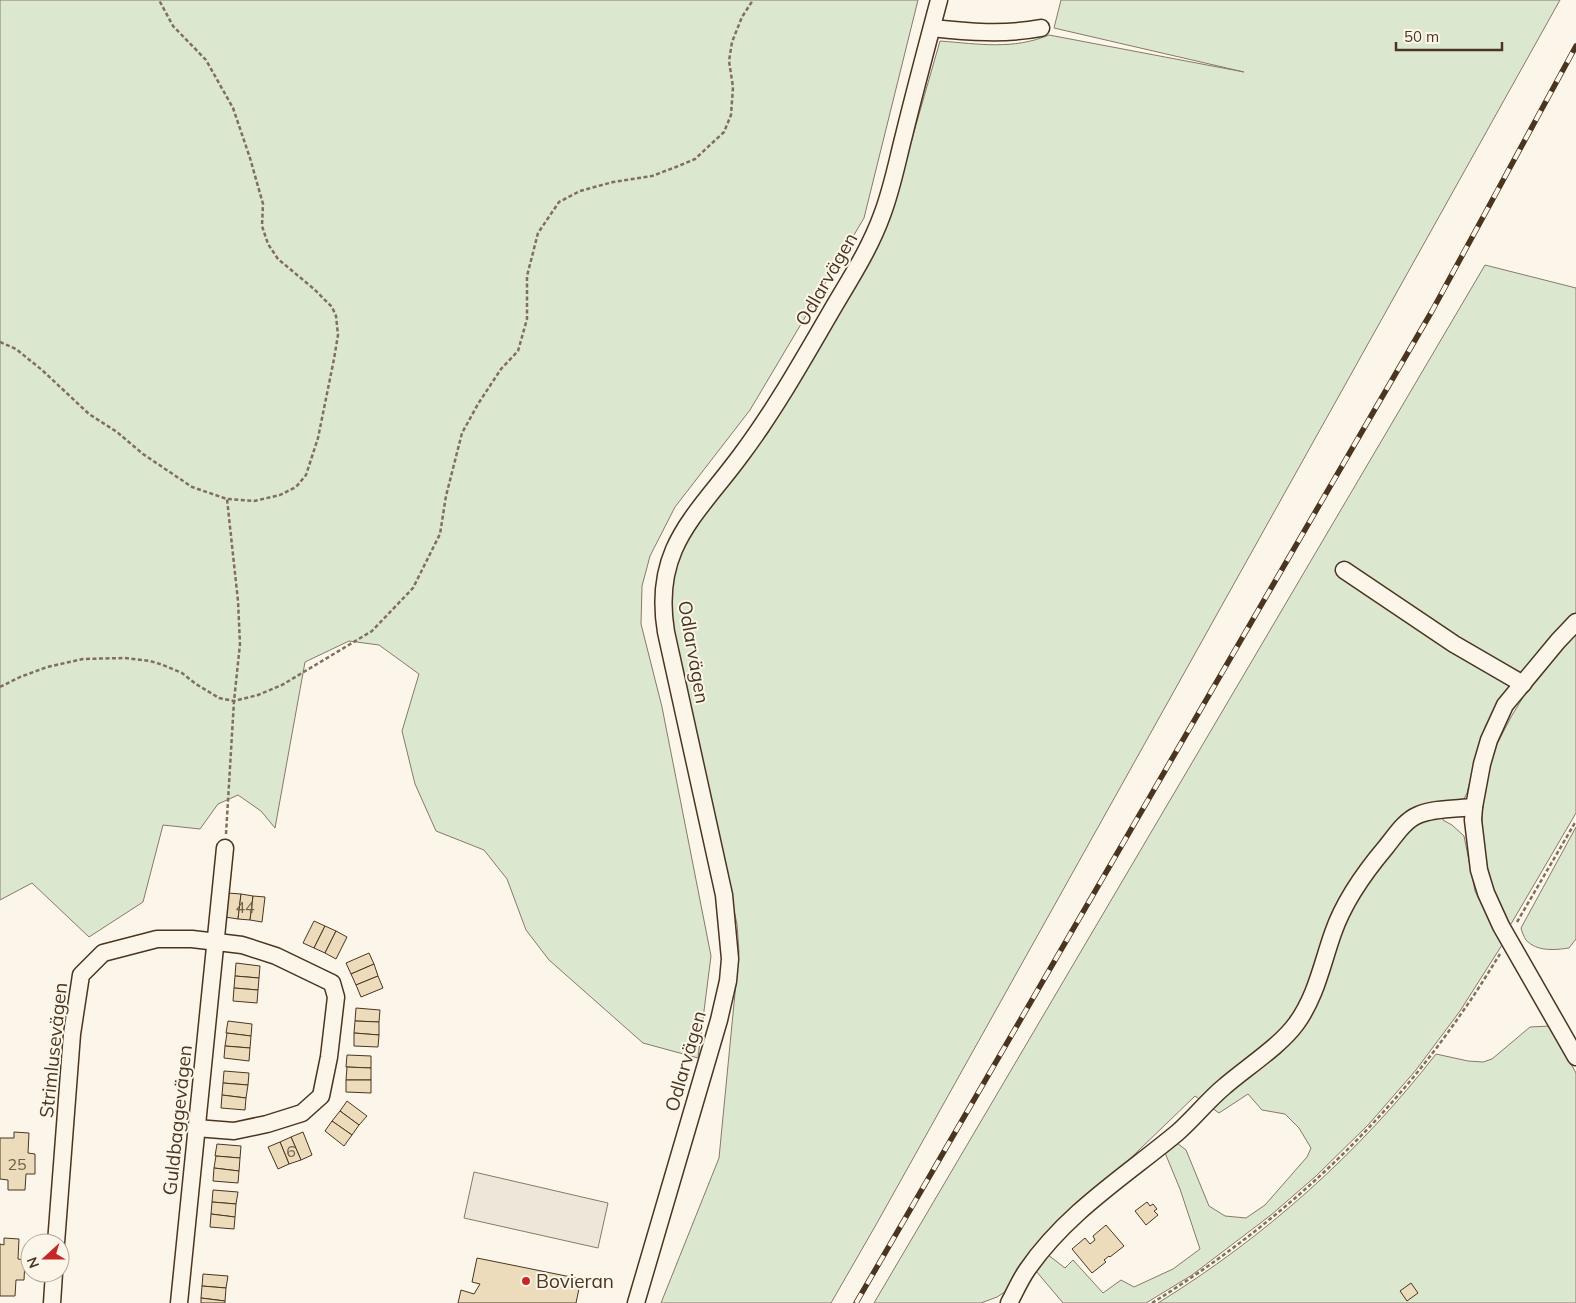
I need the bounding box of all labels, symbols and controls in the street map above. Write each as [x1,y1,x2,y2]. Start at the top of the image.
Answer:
scale bar [1396,20,1502,52]
text: 50 m [1404,27,1439,46]
street label: Odlarvägen [790,228,862,330]
street label: Odlarvägen [673,599,715,705]
house number: 44 [235,897,255,917]
street label: Strimlusevägen [34,981,72,1119]
street label: Odlarvägen [659,1008,711,1114]
street label: Guldbaggevägen [157,1044,197,1196]
house number: 6 [286,1141,296,1161]
house number: 25 [7,1154,27,1174]
north arrow [20,1233,70,1283]
text: N [23,1254,43,1271]
place label: Bovieran [536,1269,614,1293]
marker: Bovieran [520,1275,532,1287]

